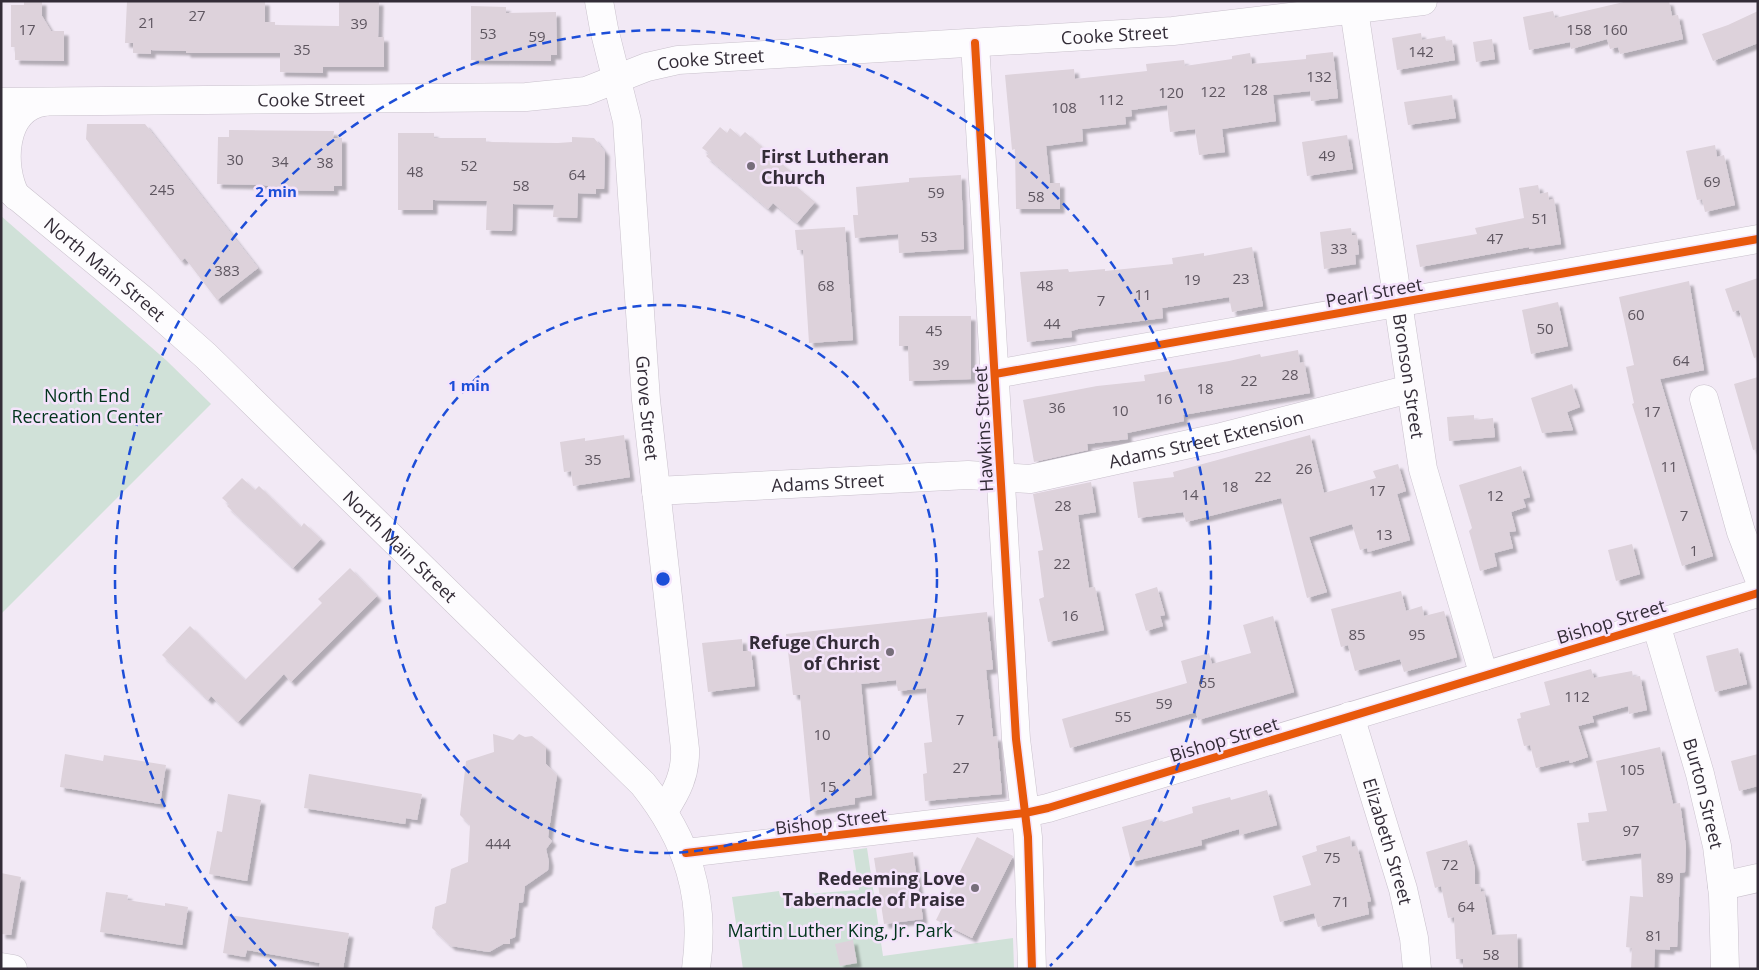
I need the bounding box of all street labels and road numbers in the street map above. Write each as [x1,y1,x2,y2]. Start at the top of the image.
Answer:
street label: Cooke Street [1060,19,1169,50]
street label: Cooke Street [654,43,765,76]
street label: Cooke Street [257,87,365,112]
street label: North Main Street [39,212,171,326]
street label: Pearl Street [1324,272,1424,312]
street label: Bronson Street [1388,312,1430,440]
street label: Grove Street [631,355,665,462]
street label: Hawkins Street [968,366,998,492]
street label: Adams Street Extension [1106,405,1306,473]
street label: Adams Street [771,467,885,497]
street label: North Main Street [338,485,462,607]
street label: Bishop Street [1554,593,1668,649]
street label: Bishop Street [1167,711,1281,767]
street label: Burton Street [1678,735,1729,851]
street label: Elizabeth Street [1358,775,1418,907]
street label: Bishop Street [774,802,888,840]

